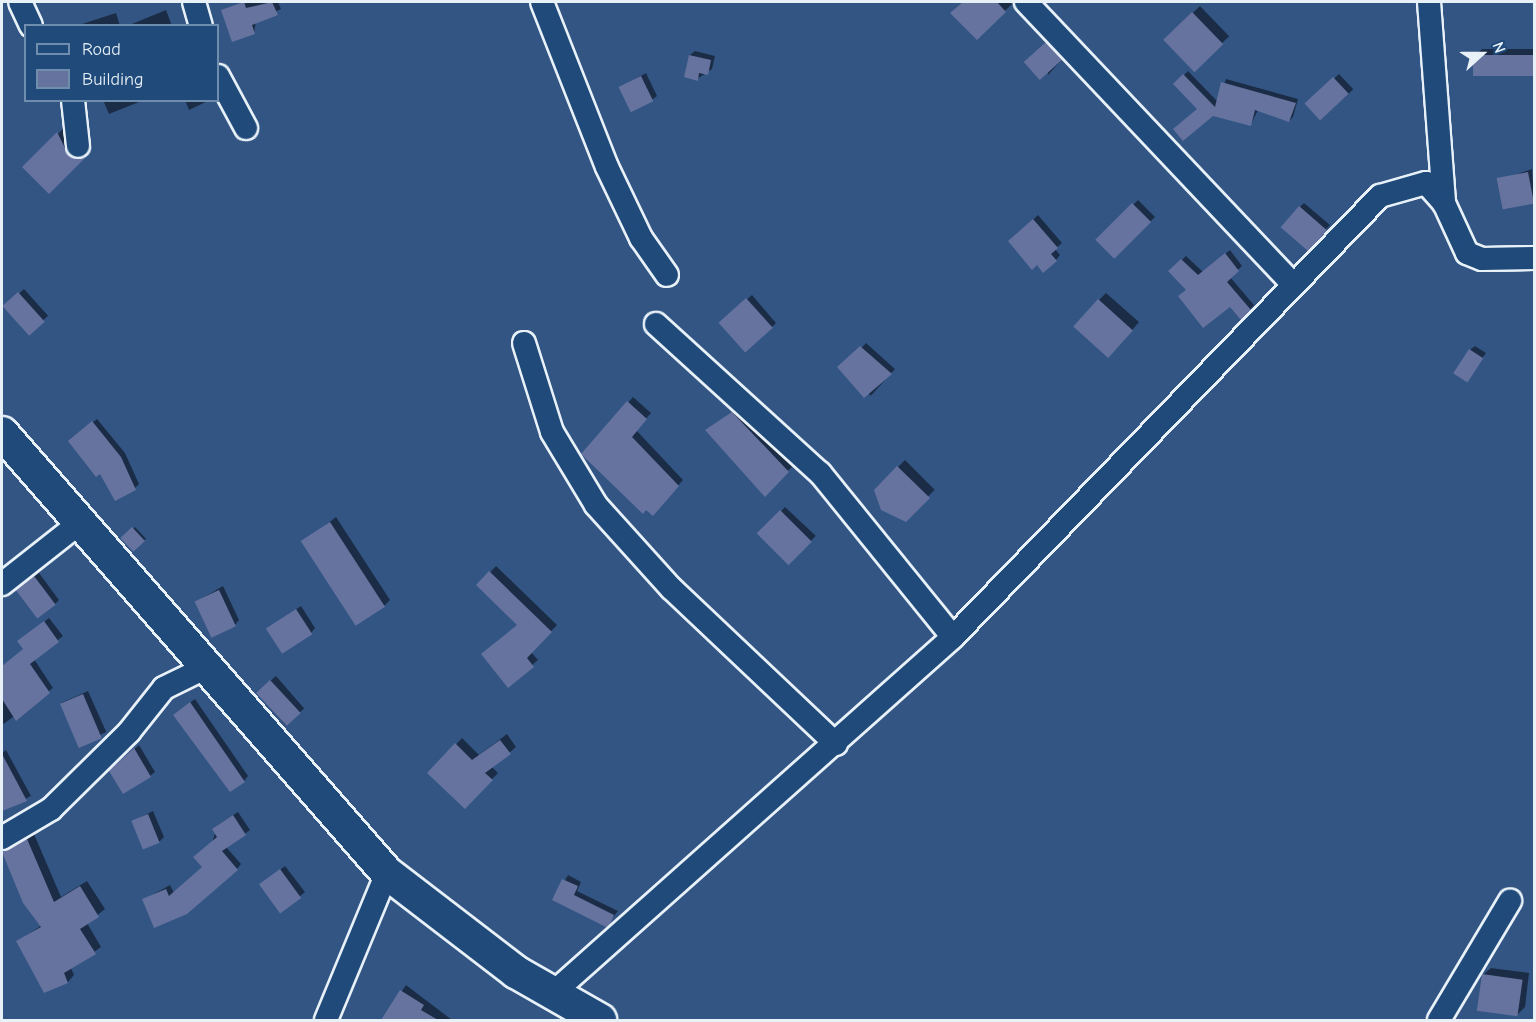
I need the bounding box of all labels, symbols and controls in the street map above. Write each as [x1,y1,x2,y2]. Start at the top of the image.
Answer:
legend [24,24,219,102]
north arrow [1452,24,1512,84]
text: Road [82,39,121,60]
text: N [1489,39,1509,56]
text: Building [82,69,144,90]

